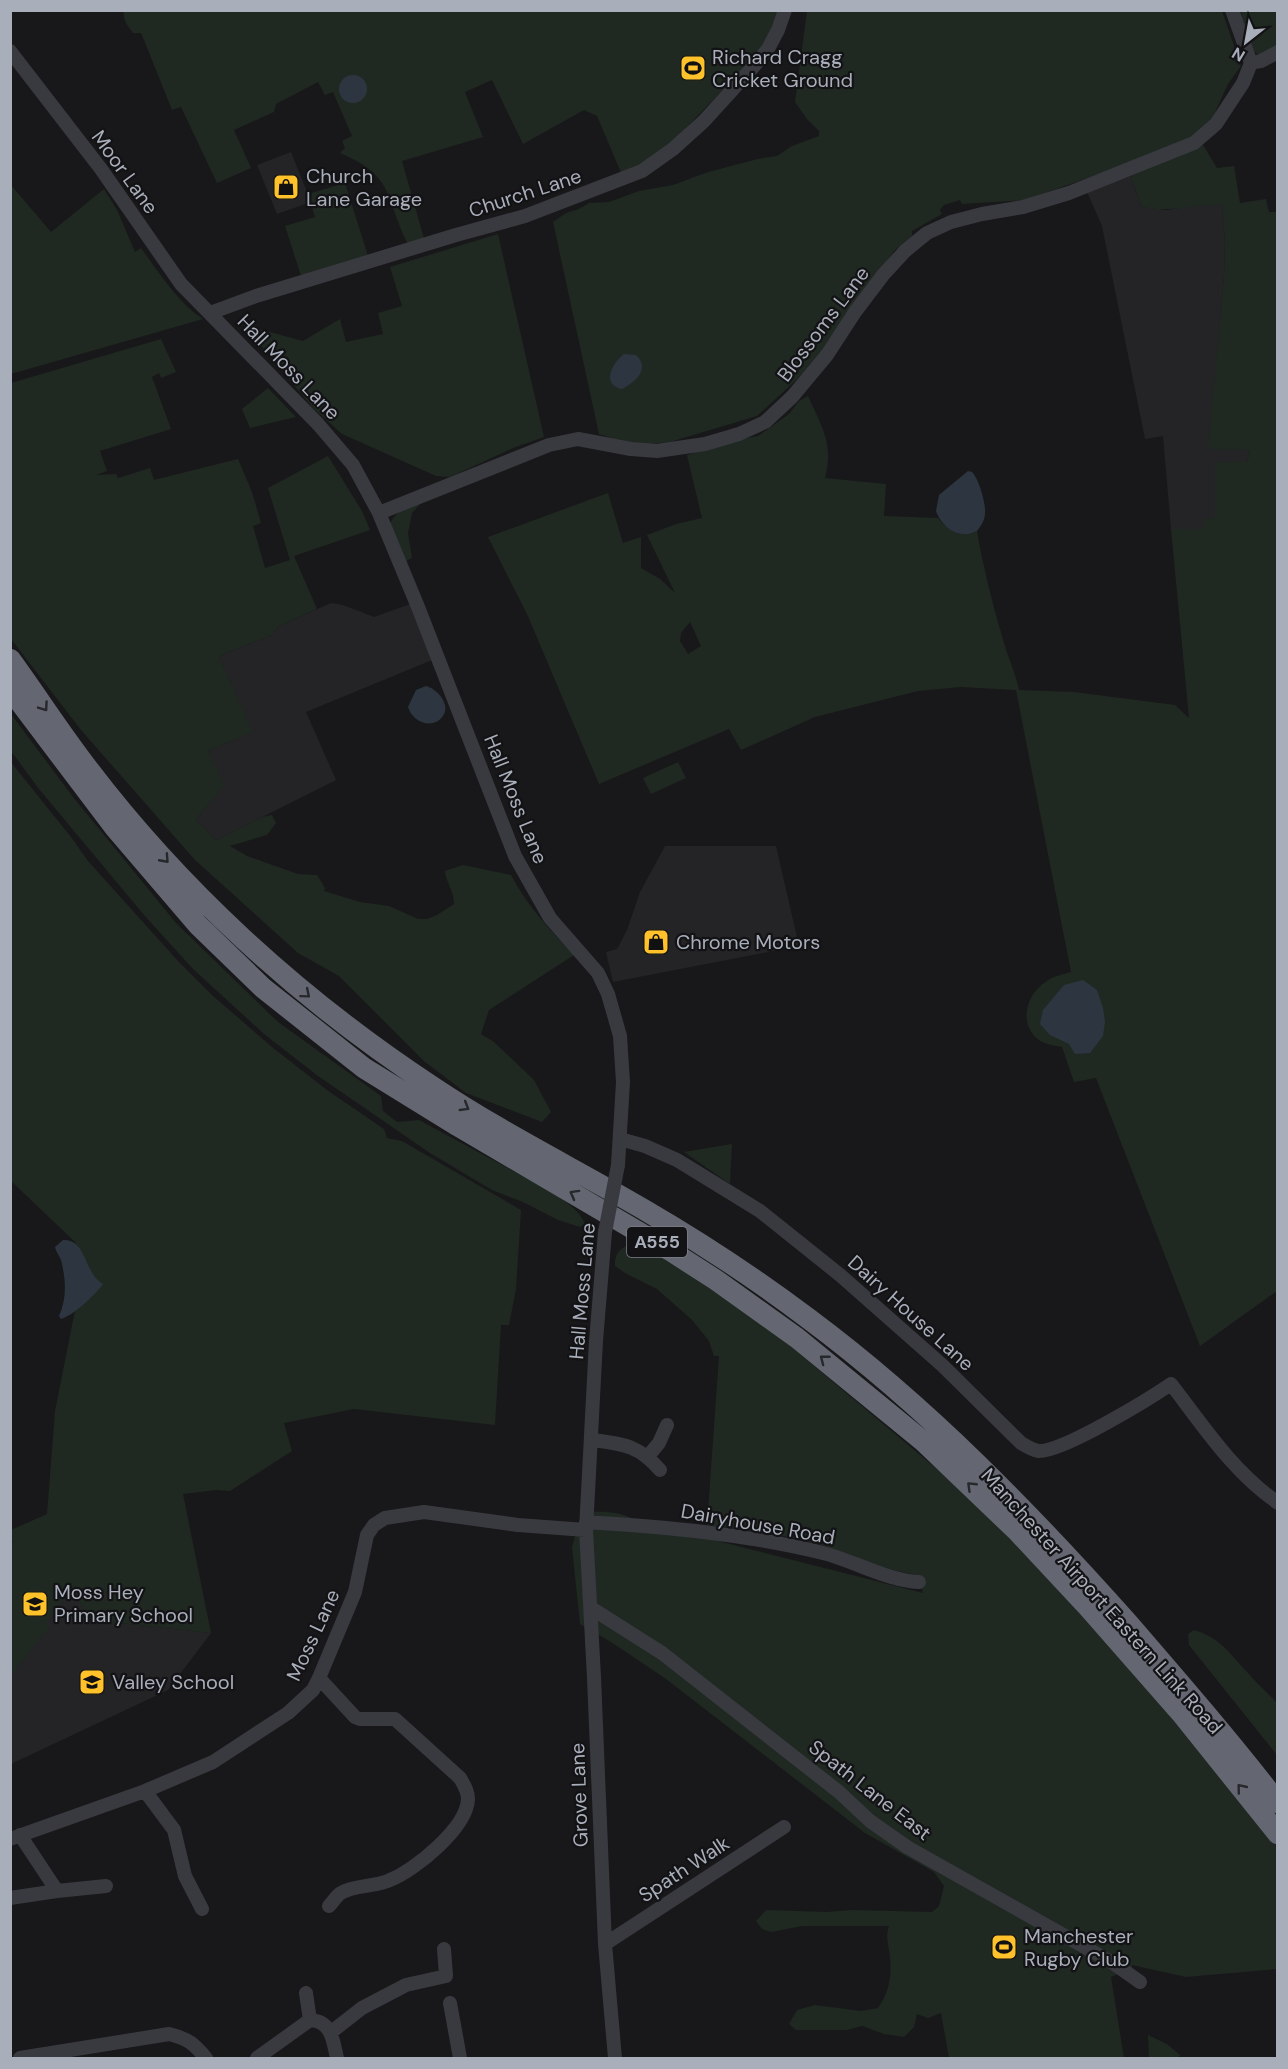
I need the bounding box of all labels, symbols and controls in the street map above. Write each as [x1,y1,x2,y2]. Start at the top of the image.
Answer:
north arrow [1216,12,1276,72]
text: N [1228,42,1249,66]
place label: Richard Cragg Cricket Ground [712,44,853,93]
sports icon: Richard Cragg Cricket Ground [678,53,708,83]
street label: Moor Lane [86,125,164,219]
place label: Church Lane Garage [306,163,422,212]
street label: Church Lane [465,163,585,223]
shop icon: Church Lane Garage [271,172,301,202]
street label: Blossoms Lane [771,261,875,387]
street label: Hall Moss Lane [232,309,346,425]
one-way arrow [37,700,48,711]
street label: Hall Moss Lane [478,731,554,867]
one-way arrow [158,852,169,863]
shop icon: Chrome Motors [641,927,671,957]
place label: Chrome Motors [676,929,820,955]
one-way arrow [299,987,310,998]
one-way arrow [459,1100,469,1112]
one-way arrow [570,1190,580,1201]
street label: Hall Moss Lane [563,1222,601,1360]
road number: A555 [627,1227,687,1257]
street label: Dairy House Lane [842,1249,980,1377]
one-way arrow [819,1356,830,1367]
street label: Manchester Airport Eastern Link Road [976,1463,1228,1739]
one-way arrow [968,1483,979,1494]
street label: Dairyhouse Road [679,1498,837,1550]
place label: Moss Hey Primary School [54,1579,193,1628]
street label: Moss Lane [280,1585,346,1685]
school or university icon: Moss Hey Primary School [20,1589,50,1619]
school or university icon: Valley School [77,1667,107,1697]
place label: Valley School [112,1669,234,1695]
street label: Spath Lane East [803,1734,937,1846]
street label: Grove Lane [564,1742,594,1848]
one-way arrow [1238,1784,1249,1795]
street label: Spath Walk [634,1830,734,1908]
place label: Manchester Rugby Club [1024,1923,1133,1972]
sports icon: Manchester Rugby Club [989,1932,1019,1962]

